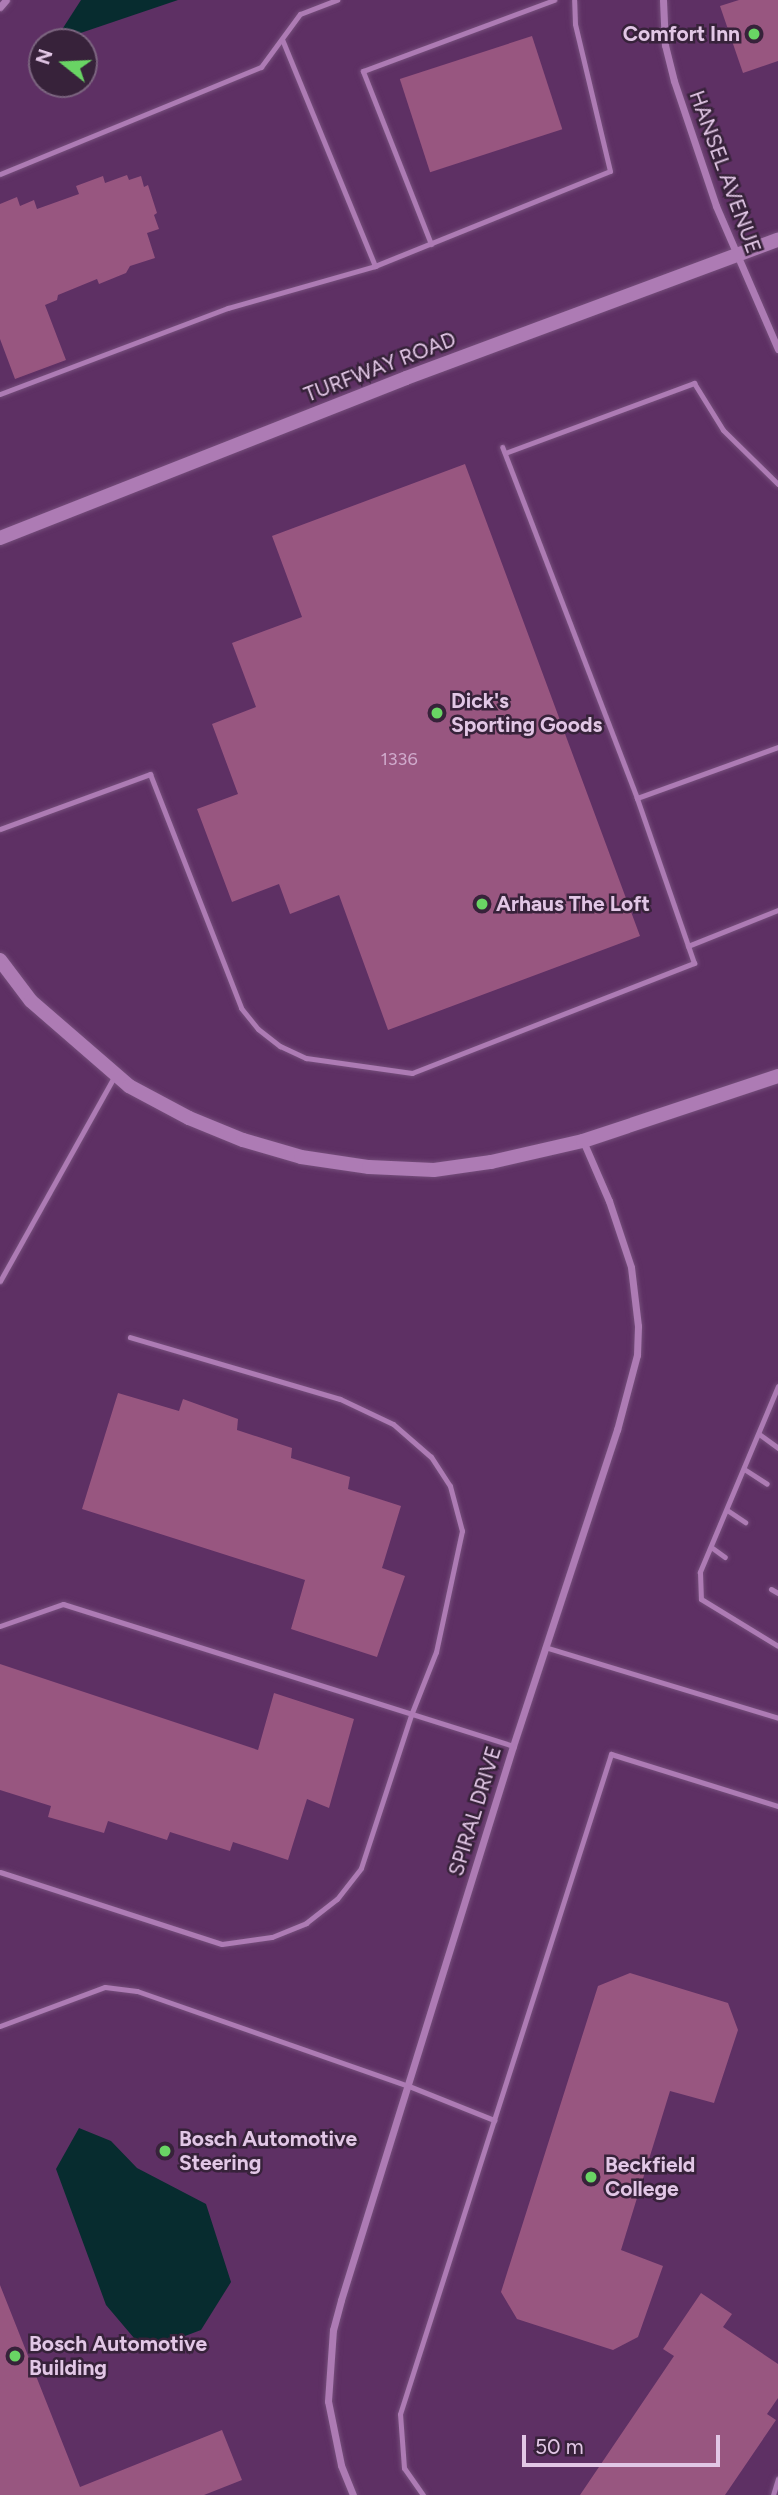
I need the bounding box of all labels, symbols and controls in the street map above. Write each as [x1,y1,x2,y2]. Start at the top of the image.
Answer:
place label: Comfort Inn [623,21,740,47]
marker: Comfort Inn [746,26,762,42]
north arrow [28,28,98,98]
text: N [31,46,58,68]
street label: HANSEL AVENUE [684,87,766,257]
street label: TURFWAY ROAD [301,326,459,408]
place label: Dick's Sporting Goods [451,688,602,738]
marker: Dick's Sporting Goods [429,705,445,721]
house number: 1336 [380,748,418,770]
place label: Arhaus The Loft [496,891,650,917]
marker: Arhaus The Loft [474,896,490,912]
street label: SPIRAL DRIVE [443,1743,507,1879]
place label: Bosch Automotive Steering [179,2126,357,2176]
marker: Bosch Automotive Steering [157,2143,173,2159]
place label: Beckfield College [605,2152,695,2202]
marker: Beckfield College [583,2169,599,2185]
place label: Bosch Automotive Building [29,2331,207,2381]
marker: Bosch Automotive Building [7,2348,23,2364]
scale bar [526,2422,724,2466]
text: 50 m [535,2434,584,2459]

